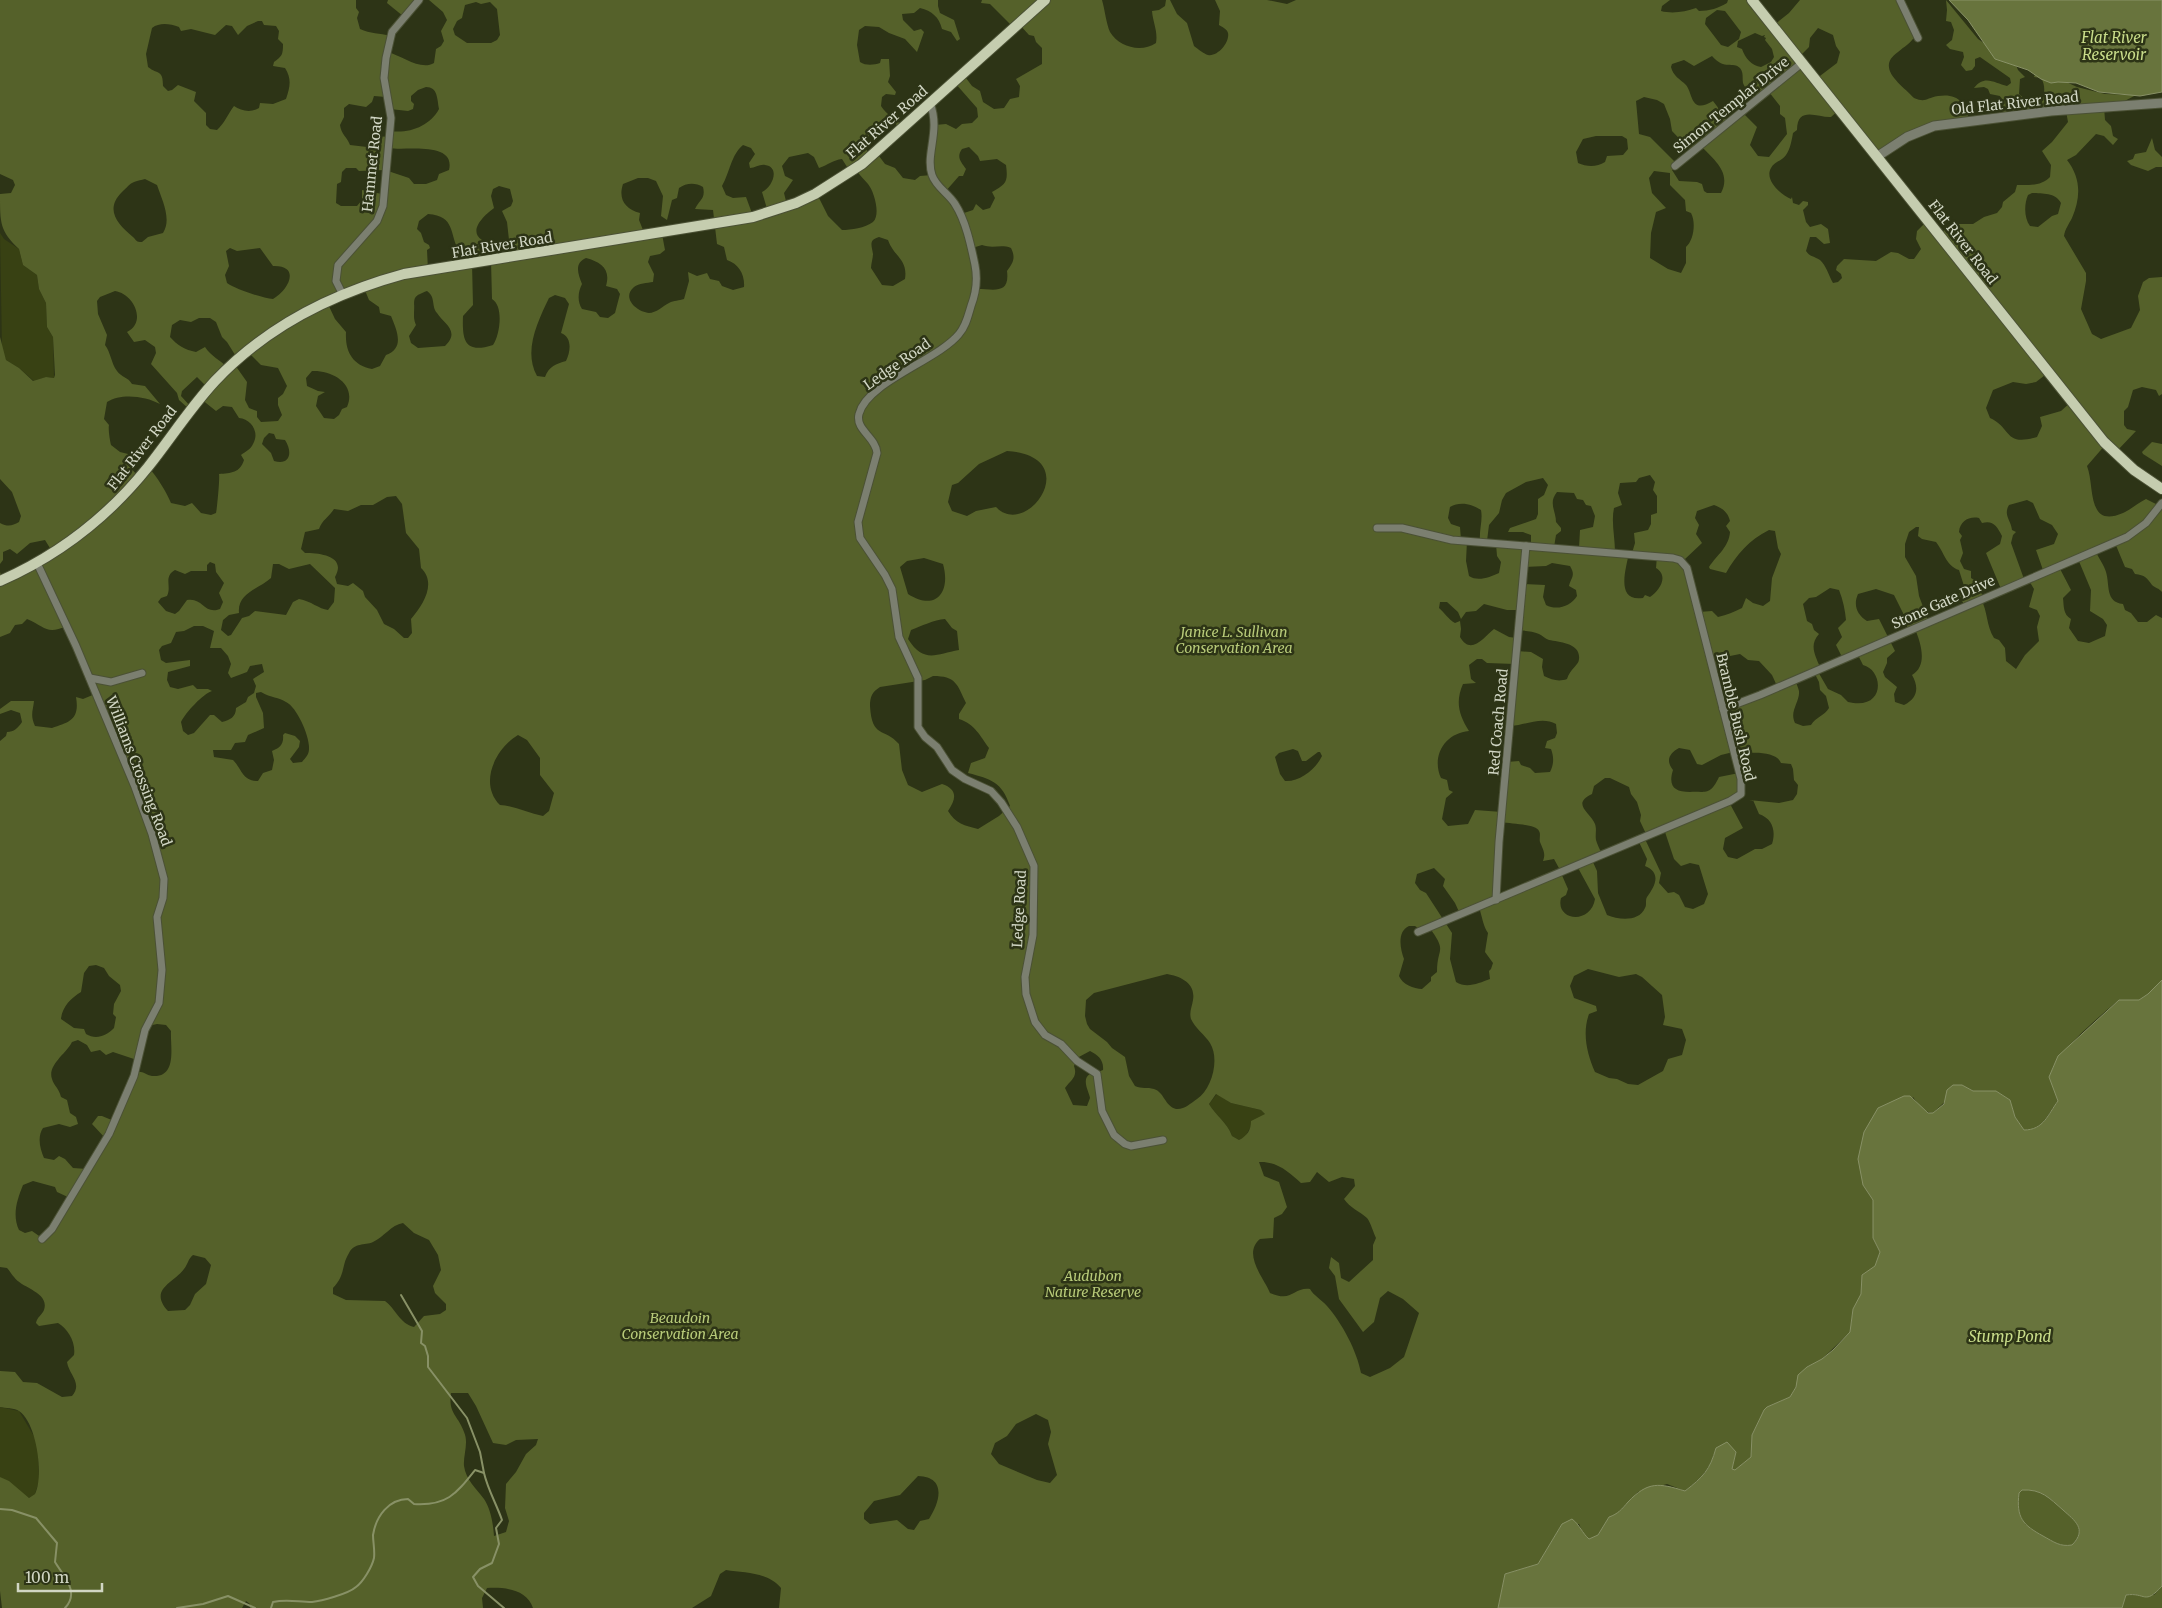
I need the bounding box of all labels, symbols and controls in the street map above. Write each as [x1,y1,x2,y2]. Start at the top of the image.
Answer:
water label: Flat River Reservoir [2080,28,2148,64]
street label: Simon Templar Drive [1669,53,1793,157]
street label: Flat River Road [843,81,932,162]
street label: Old Flat River Road [1950,87,2080,119]
street label: Hammet Road [358,115,386,213]
street label: Flat River Road [1925,196,2002,288]
street label: Flat River Road [450,228,554,262]
street label: Ledge Road [860,334,934,394]
street label: Flat River Road [104,402,181,494]
street label: Stone Gate Drive [1889,571,1997,633]
park label: Janice L. Sullivan Conservation Area [1175,623,1293,657]
street label: Bramble Bush Road [1712,651,1760,784]
street label: Red Coach Road [1484,667,1512,776]
street label: Williams Crossing Road [102,693,176,849]
street label: Ledge Road [1008,869,1030,948]
park label: Audubon Nature Reserve [1045,1267,1141,1301]
park label: Beaudoin Conservation Area [621,1309,739,1343]
water label: Stump Pond [1969,1327,2052,1346]
scale bar [18,1560,101,1592]
text: 100 m [25,1568,69,1587]

